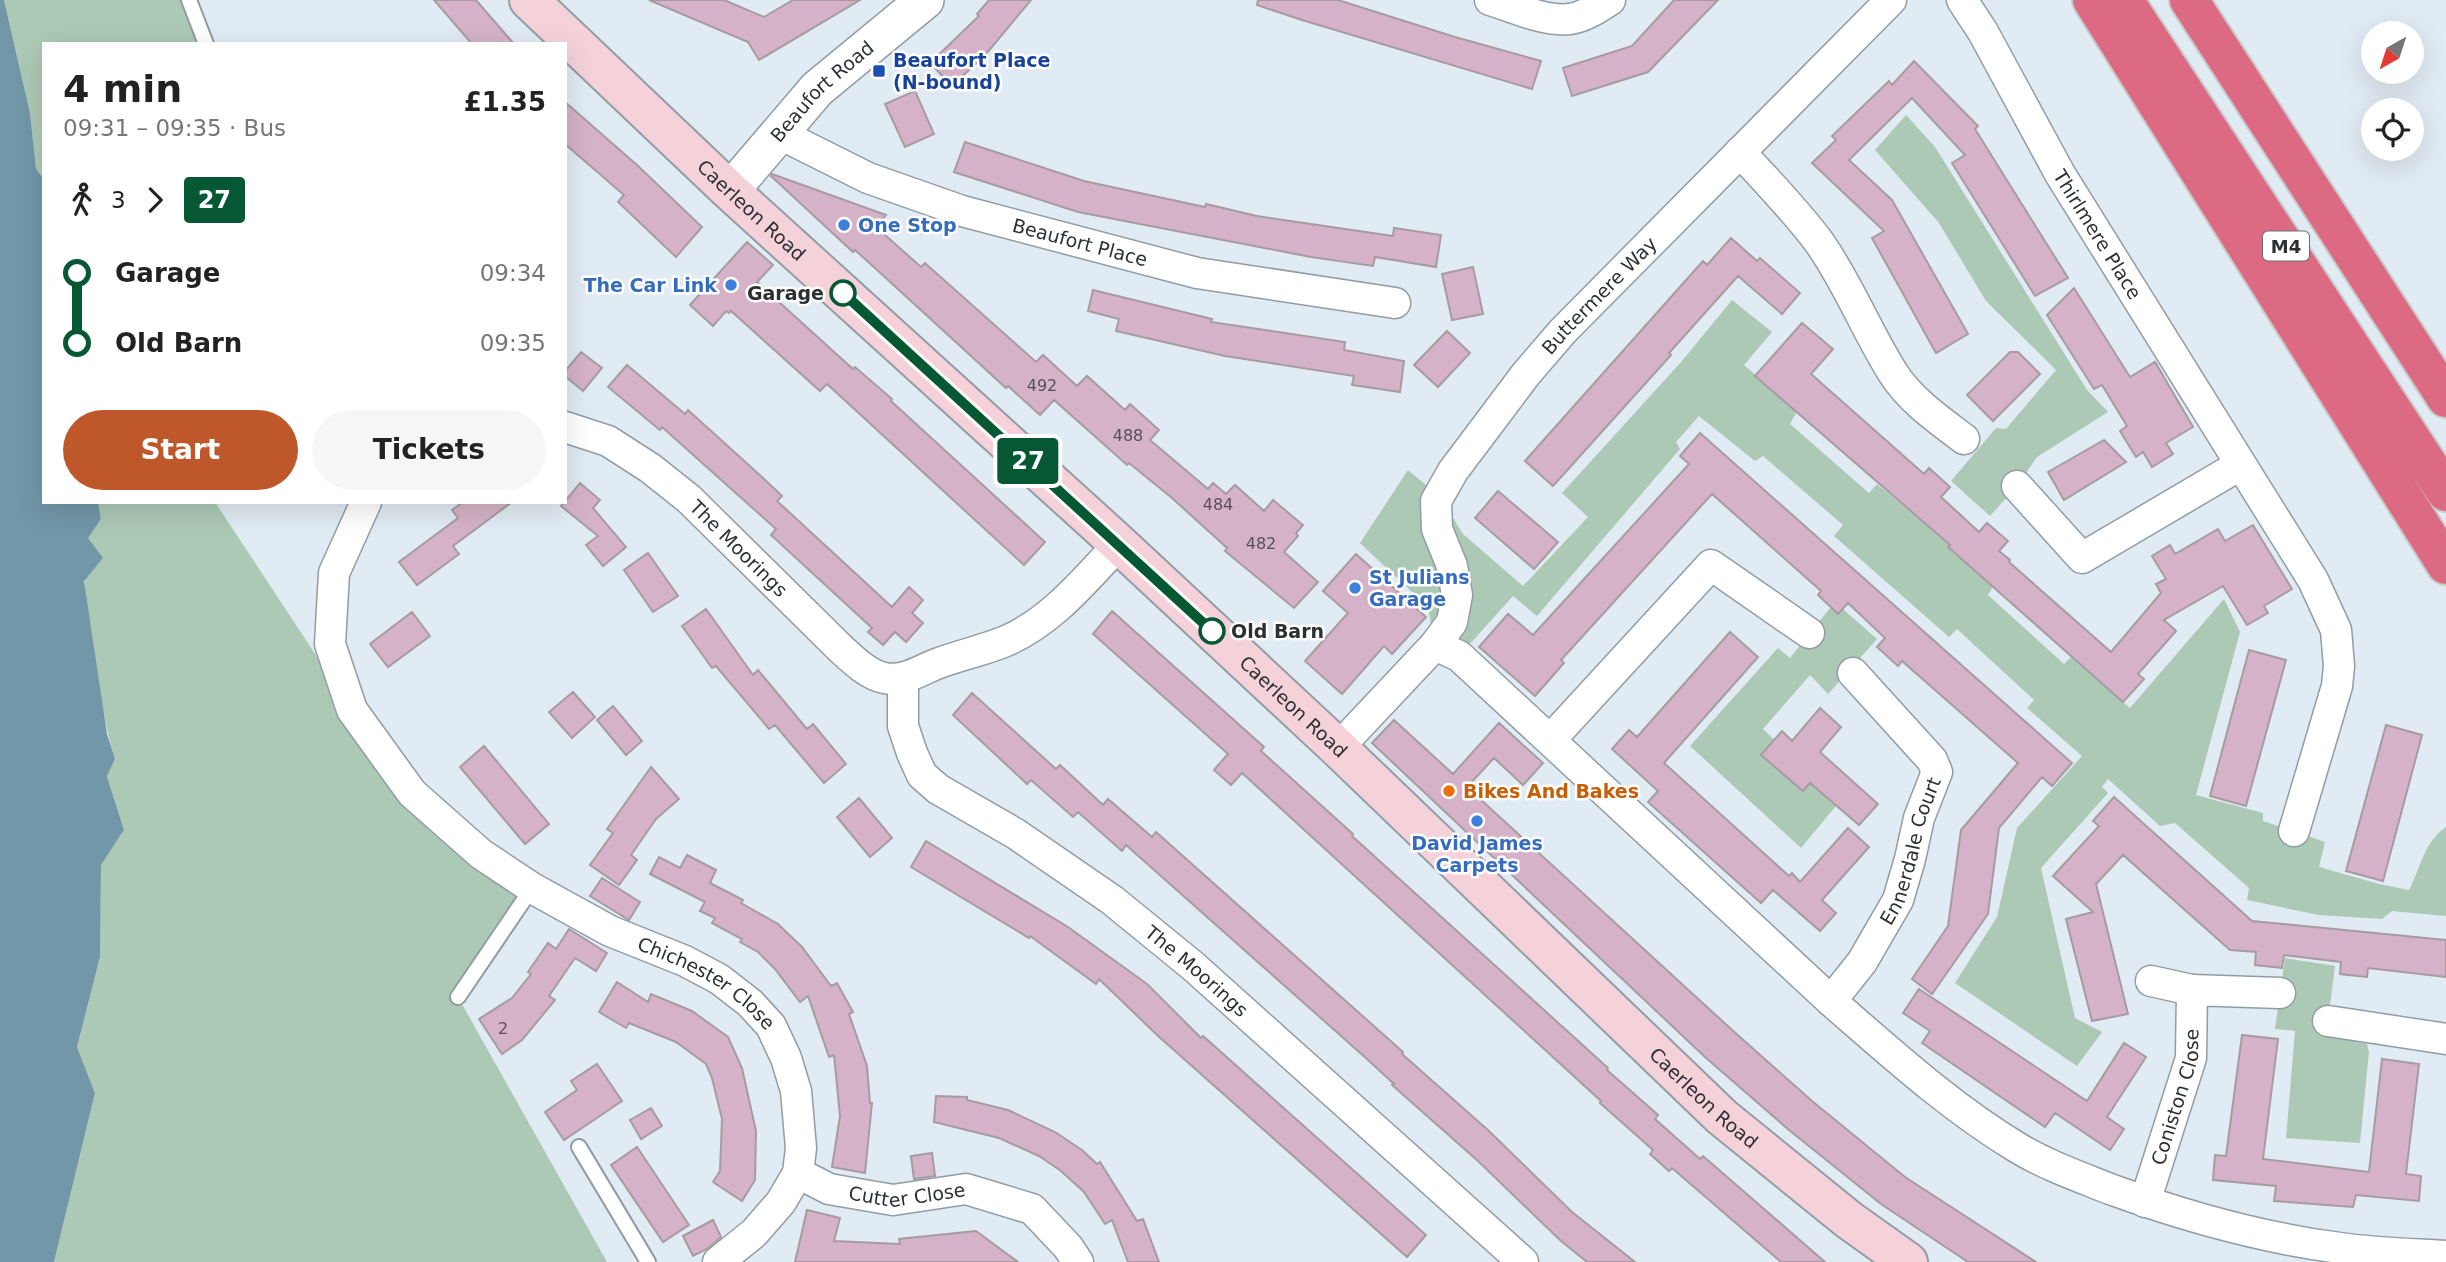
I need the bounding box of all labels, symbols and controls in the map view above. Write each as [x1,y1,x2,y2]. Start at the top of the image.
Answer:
north arrow [2361,21,2424,84]
map controls [2361,21,2424,161]
street label: Beaufort Road [766,36,878,146]
place label: Beaufort Place (N-bound) [893,49,1051,93]
marker: Beaufort Place (N-bound) [871,63,887,79]
text: 4 min [63,67,182,111]
text: £1.35 [464,87,546,117]
button: locate [2361,98,2424,161]
text: 09:31 – 09:35 · Bus [63,115,286,141]
street label: Caerleon Road [693,155,810,265]
street label: Thirlmere Place [2049,165,2146,303]
icon: walk [63,181,101,219]
icon: forward [136,181,174,219]
text: 27 [198,186,231,214]
text: 3 [111,187,126,213]
place label: One Stop [858,214,957,236]
street label: Beaufort Place [1010,214,1150,270]
marker: One Stop [836,217,852,233]
street label: Buttermere Way [1537,232,1661,359]
road number: M4 [2263,232,2309,260]
text: Garage [115,258,221,288]
text: 09:34 [480,260,546,286]
place label: The Car Link [583,274,717,296]
marker: The Car Link [723,277,739,293]
marker: Garage [830,280,856,306]
place label: Garage [747,282,824,304]
text: Old Barn [115,328,242,358]
text: 09:35 [480,330,546,356]
house number: 492 [1027,376,1057,395]
button: Start [63,410,298,490]
button: Tickets [312,410,546,490]
house number: 488 [1113,426,1143,445]
line badge: 27 [996,438,1060,484]
text: 27 [1011,447,1045,475]
street label: The Moorings [685,495,792,601]
house number: 484 [1203,495,1233,514]
house number: 482 [1246,534,1276,553]
place label: St Julians Garage [1369,566,1470,610]
marker: St Julians Garage [1347,580,1363,596]
marker: Old Barn [1199,618,1225,644]
place label: Old Barn [1231,620,1324,642]
street label: Caerleon Road [1235,651,1352,762]
street label: Ennerdale Court [1875,774,1945,929]
place label: Bikes And Bakes [1463,780,1639,802]
marker: Bikes And Bakes [1441,783,1457,799]
marker: David James Carpets [1469,813,1485,829]
place label: David James Carpets [1411,832,1543,876]
street label: The Moorings [1140,920,1253,1021]
street label: Chichester Close [635,932,780,1034]
house number: 2 [498,1019,508,1038]
street label: Coniston Close [2147,1028,2202,1168]
street label: Caerleon Road [1645,1043,1762,1153]
street label: Cutter Close [847,1178,967,1212]

